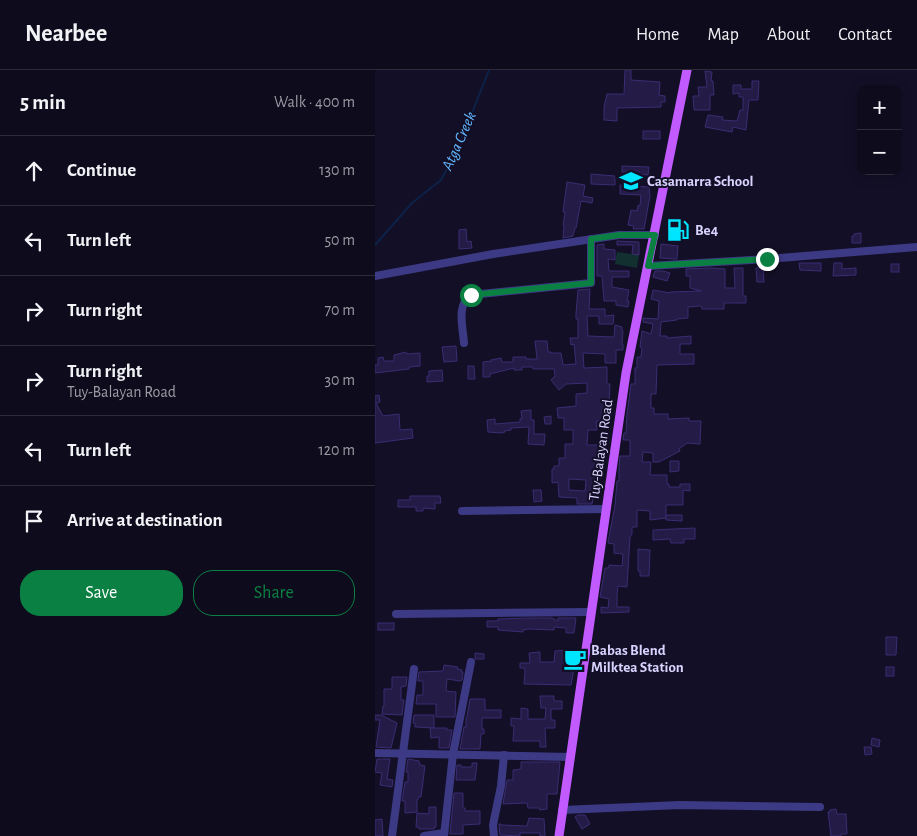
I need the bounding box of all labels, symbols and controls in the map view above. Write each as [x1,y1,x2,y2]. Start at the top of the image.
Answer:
text: Nearbee [25,22,107,46]
text: Home [636,26,679,44]
text: Map [707,26,739,44]
text: About [767,26,810,44]
text: Contact [838,26,892,44]
map controls [857,85,902,175]
button: + [857,85,902,130]
text: 5 min [20,92,66,113]
text: Walk · 400 m [274,94,355,110]
water label: Atga Creek [439,109,479,174]
button: − [857,130,902,175]
icon: ahead [20,157,48,185]
text: Continue [67,161,136,180]
text: 130 m [319,162,355,178]
school or university icon: Casamarra School [618,168,644,194]
place label: Casamarra School [647,174,754,189]
fuel station icon: Be4 [665,217,691,243]
place label: Be4 [695,223,719,238]
icon: left [20,227,48,255]
text: Turn left [67,231,131,250]
text: 50 m [324,232,355,248]
route end [756,248,779,271]
route start [460,284,483,307]
icon: right [20,297,48,325]
text: Turn right [67,301,142,320]
text: 70 m [324,302,355,318]
text: Turn right [67,362,142,381]
icon: right [20,367,48,395]
text: 30 m [325,372,355,388]
text: Tuy-Balayan Road [67,384,176,400]
street label: Tuy-Balayan Road [586,398,616,502]
icon: left [20,437,48,465]
text: Turn left [67,441,131,460]
text: 120 m [318,442,355,458]
icon: arrive [20,507,48,535]
text: Arrive at destination [67,511,223,530]
button: Save [20,570,183,616]
button: Share [193,570,355,616]
place label: Babas Blend Milktea Station [591,643,684,675]
cafe icon: Babas Blend Milktea Station [562,646,588,672]

